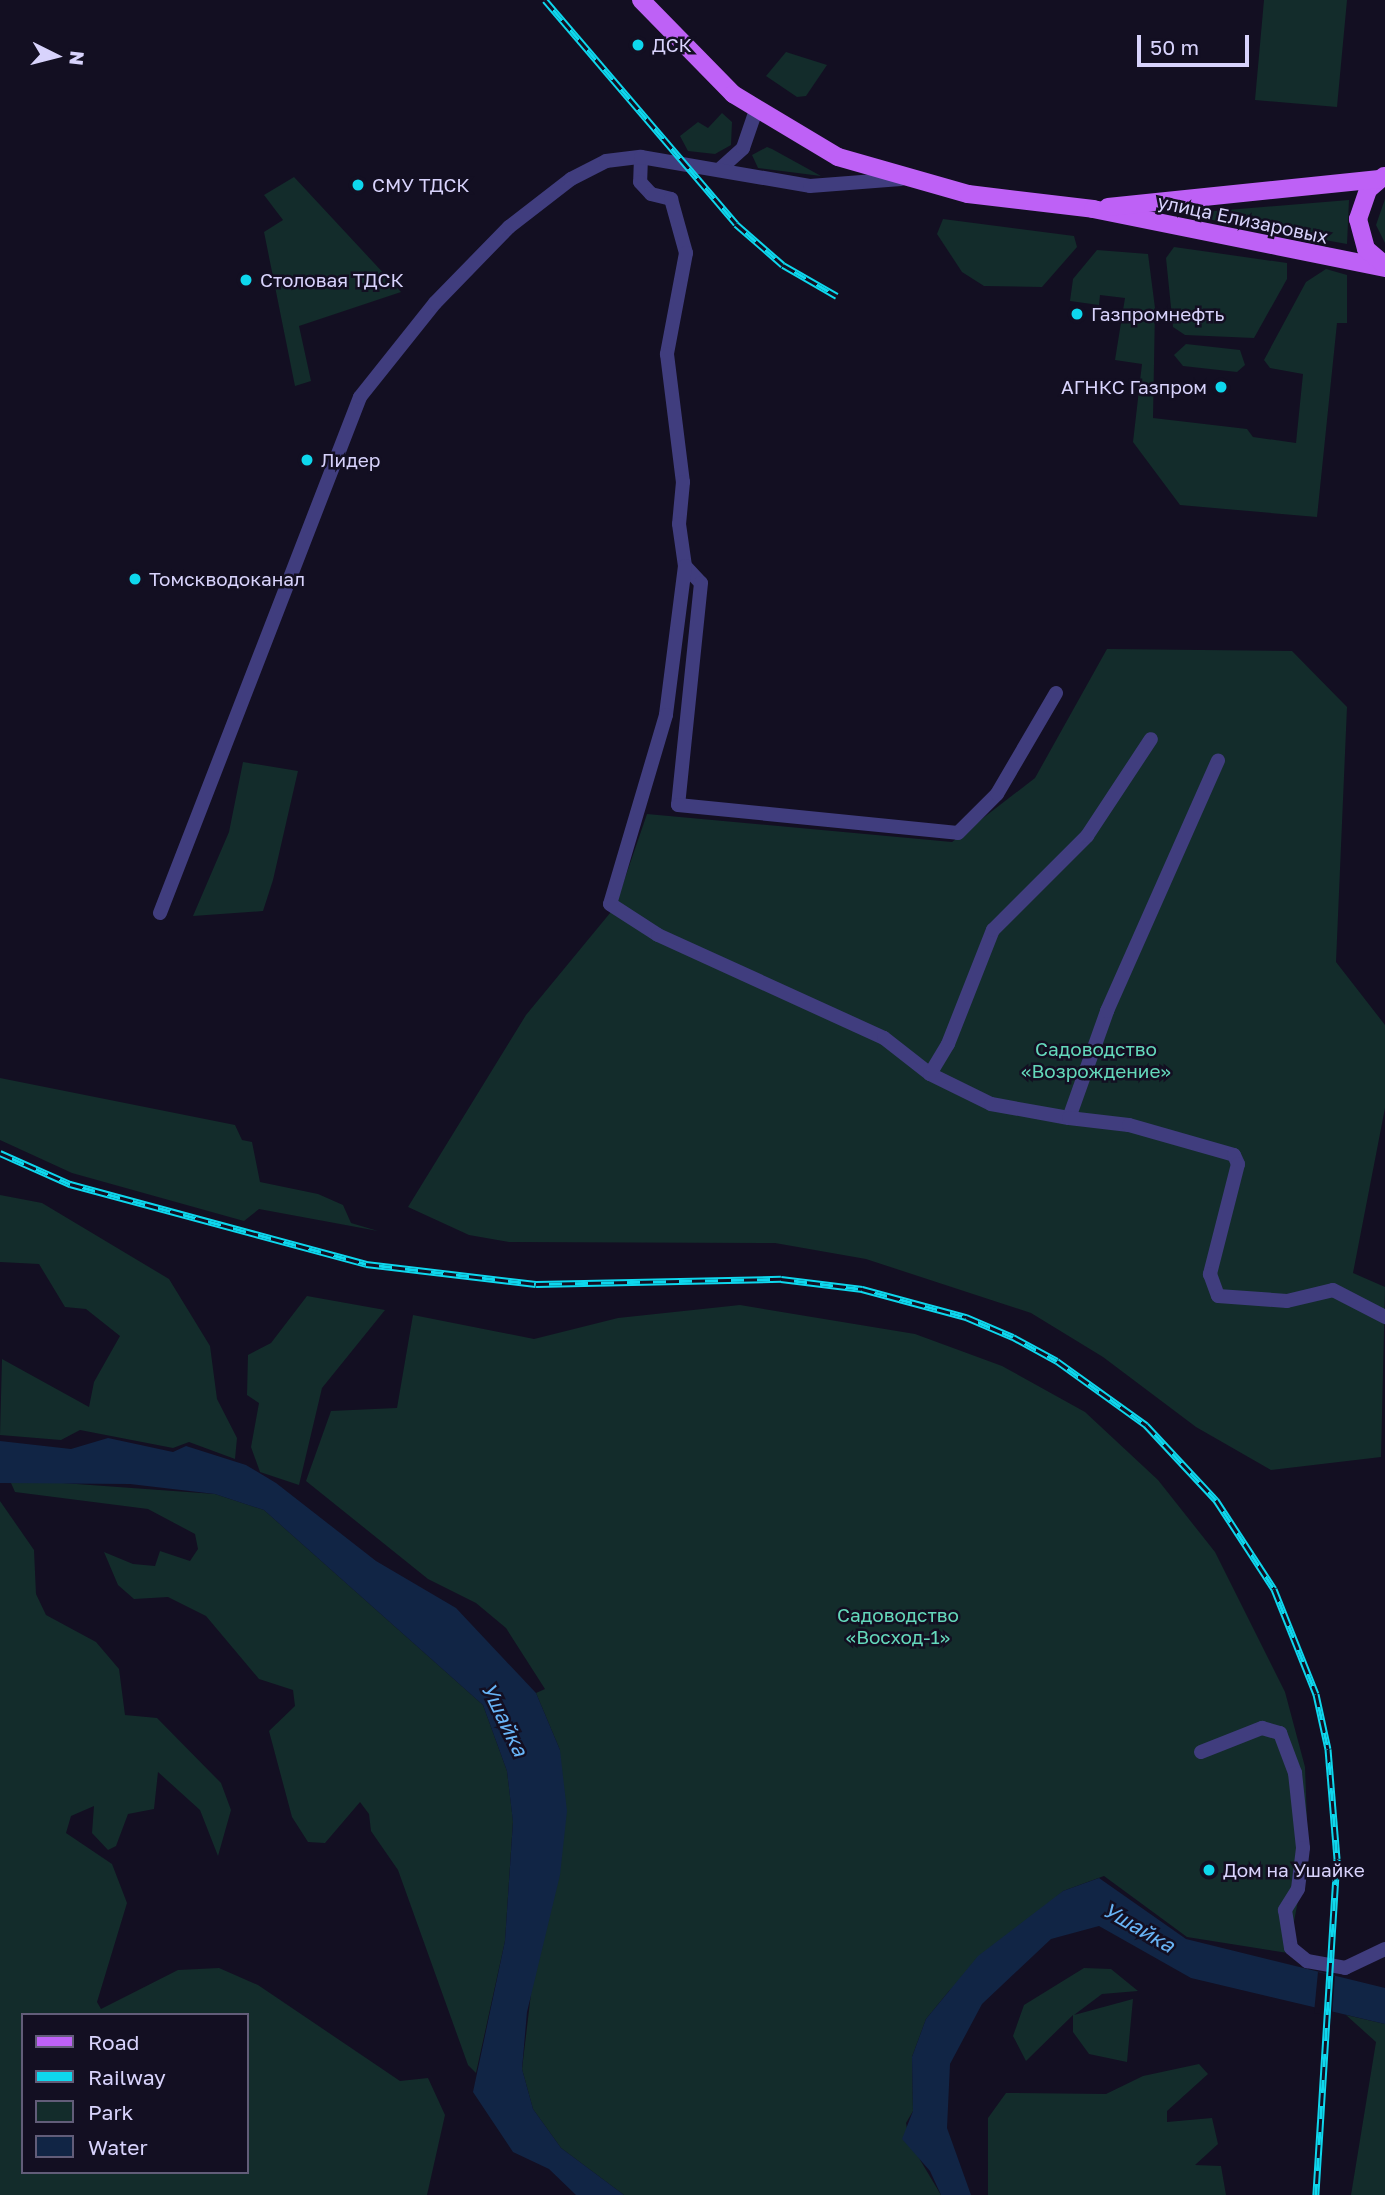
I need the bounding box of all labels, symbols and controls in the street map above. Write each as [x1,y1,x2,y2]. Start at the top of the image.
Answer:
north arrow [21,21,91,91]
scale bar [1140,21,1252,65]
place label: ДСК [652,34,692,56]
text: 50 m [1150,34,1199,60]
marker: ДСК [630,37,646,53]
text: N [65,50,90,67]
place label: СМУ ТДСК [372,174,470,196]
marker: СМУ ТДСК [350,177,366,193]
street label: улица Елизаровых [1156,190,1330,248]
place label: Столовая ТДСК [260,269,404,291]
marker: Столовая ТДСК [238,272,254,288]
place label: Газпромнефть [1091,303,1224,325]
marker: Газпромнефть [1069,306,1085,322]
place label: АГНКС Газпром [1061,376,1207,398]
marker: АГНКС Газпром [1213,379,1229,395]
place label: Лидер [321,449,380,471]
marker: Лидер [299,452,315,468]
place label: Томскводоканал [149,568,305,590]
marker: Томскводоканал [127,571,143,587]
park label: Садоводство «Возрождение» [1021,1038,1171,1082]
park label: Садоводство «Восход-1» [837,1604,959,1648]
water label: Ушайка [476,1678,534,1760]
place label: Дом на Ушайке [1223,1859,1365,1881]
marker: Дом на Ушайке [1201,1862,1217,1878]
water label: Ушайка [1099,1896,1179,1958]
legend [21,2013,248,2174]
text: Road [88,2029,139,2055]
text: Railway [88,2064,166,2090]
text: Park [88,2099,133,2125]
text: Water [88,2134,148,2160]

